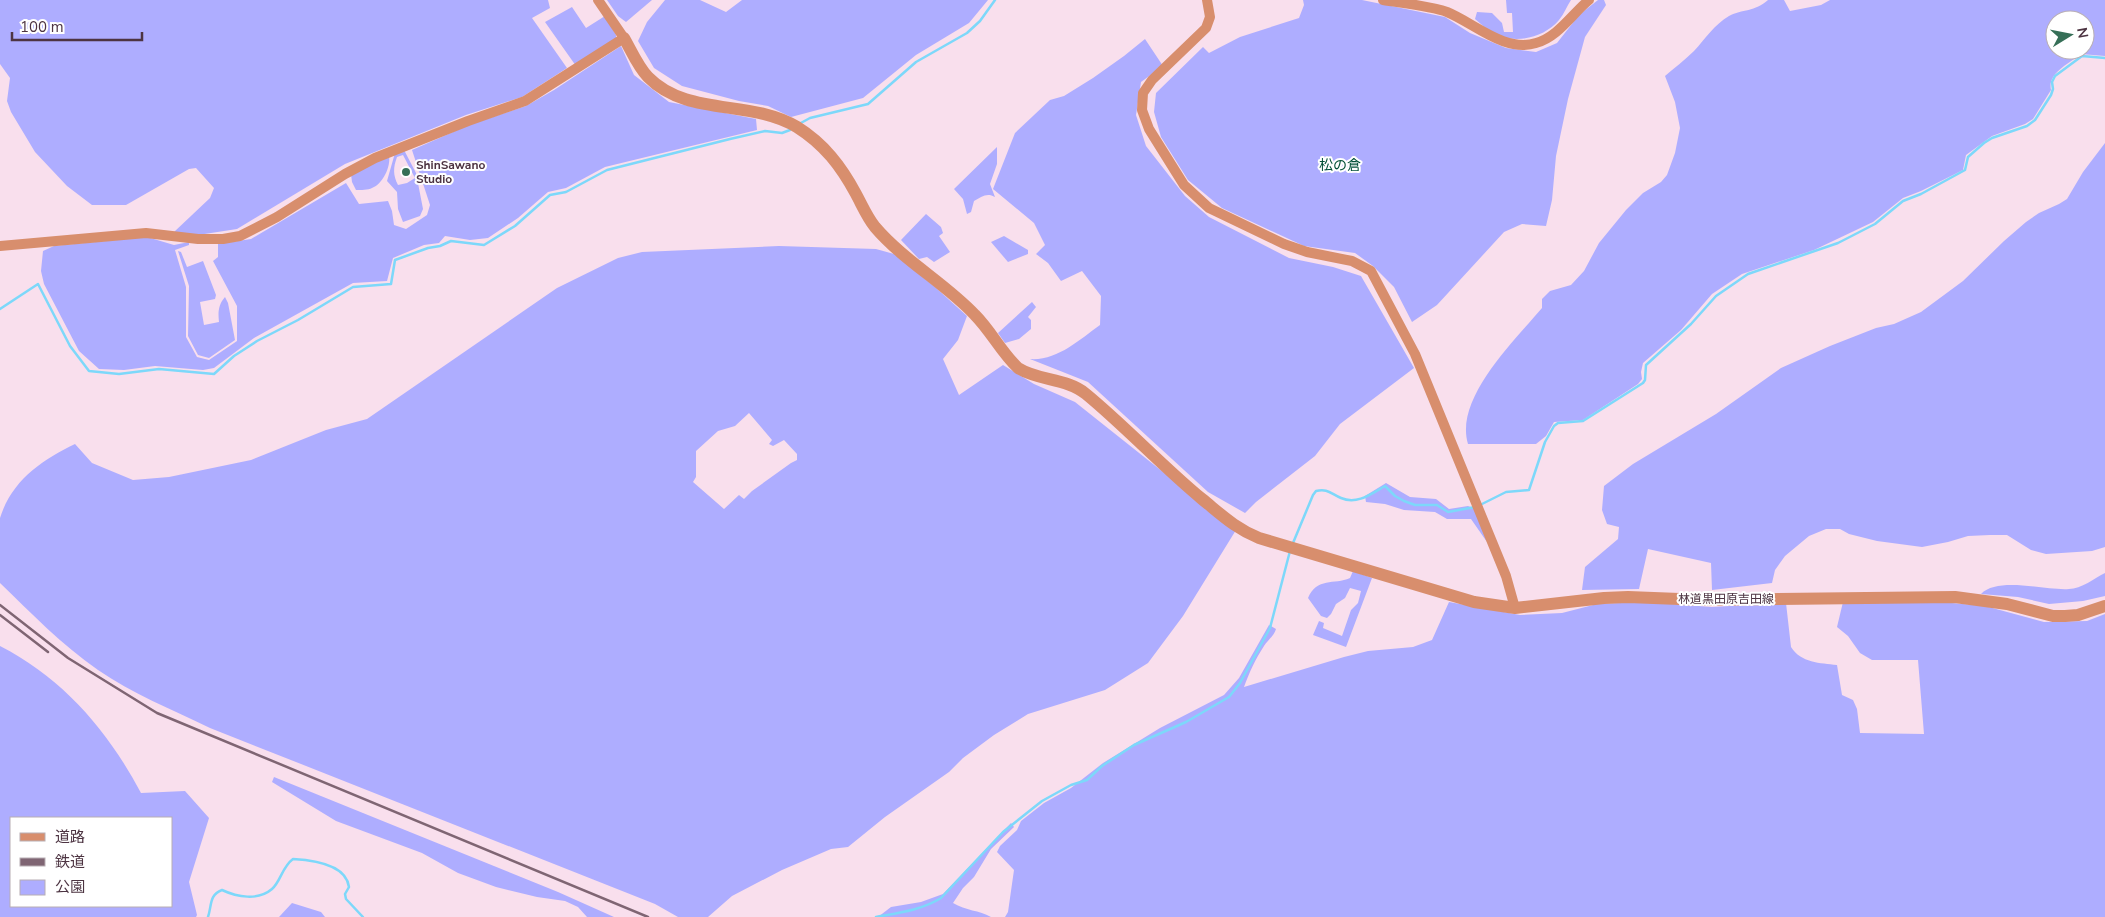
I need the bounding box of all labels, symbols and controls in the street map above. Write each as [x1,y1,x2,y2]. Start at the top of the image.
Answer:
scale bar [12,10,142,42]
north arrow [2045,10,2095,60]
text: 100 m [20,17,64,37]
text: N [2072,26,2093,40]
district label: 松の倉 [1319,156,1361,175]
place label: ShinSawano Studio [416,157,485,187]
marker: ShinSawano Studio [400,166,412,178]
street label: 林道黒田原吉田線 [1678,591,1774,607]
legend [10,817,172,907]
text: 道路 [55,827,85,847]
text: 鉄道 [55,852,85,872]
text: 公園 [55,877,85,897]

